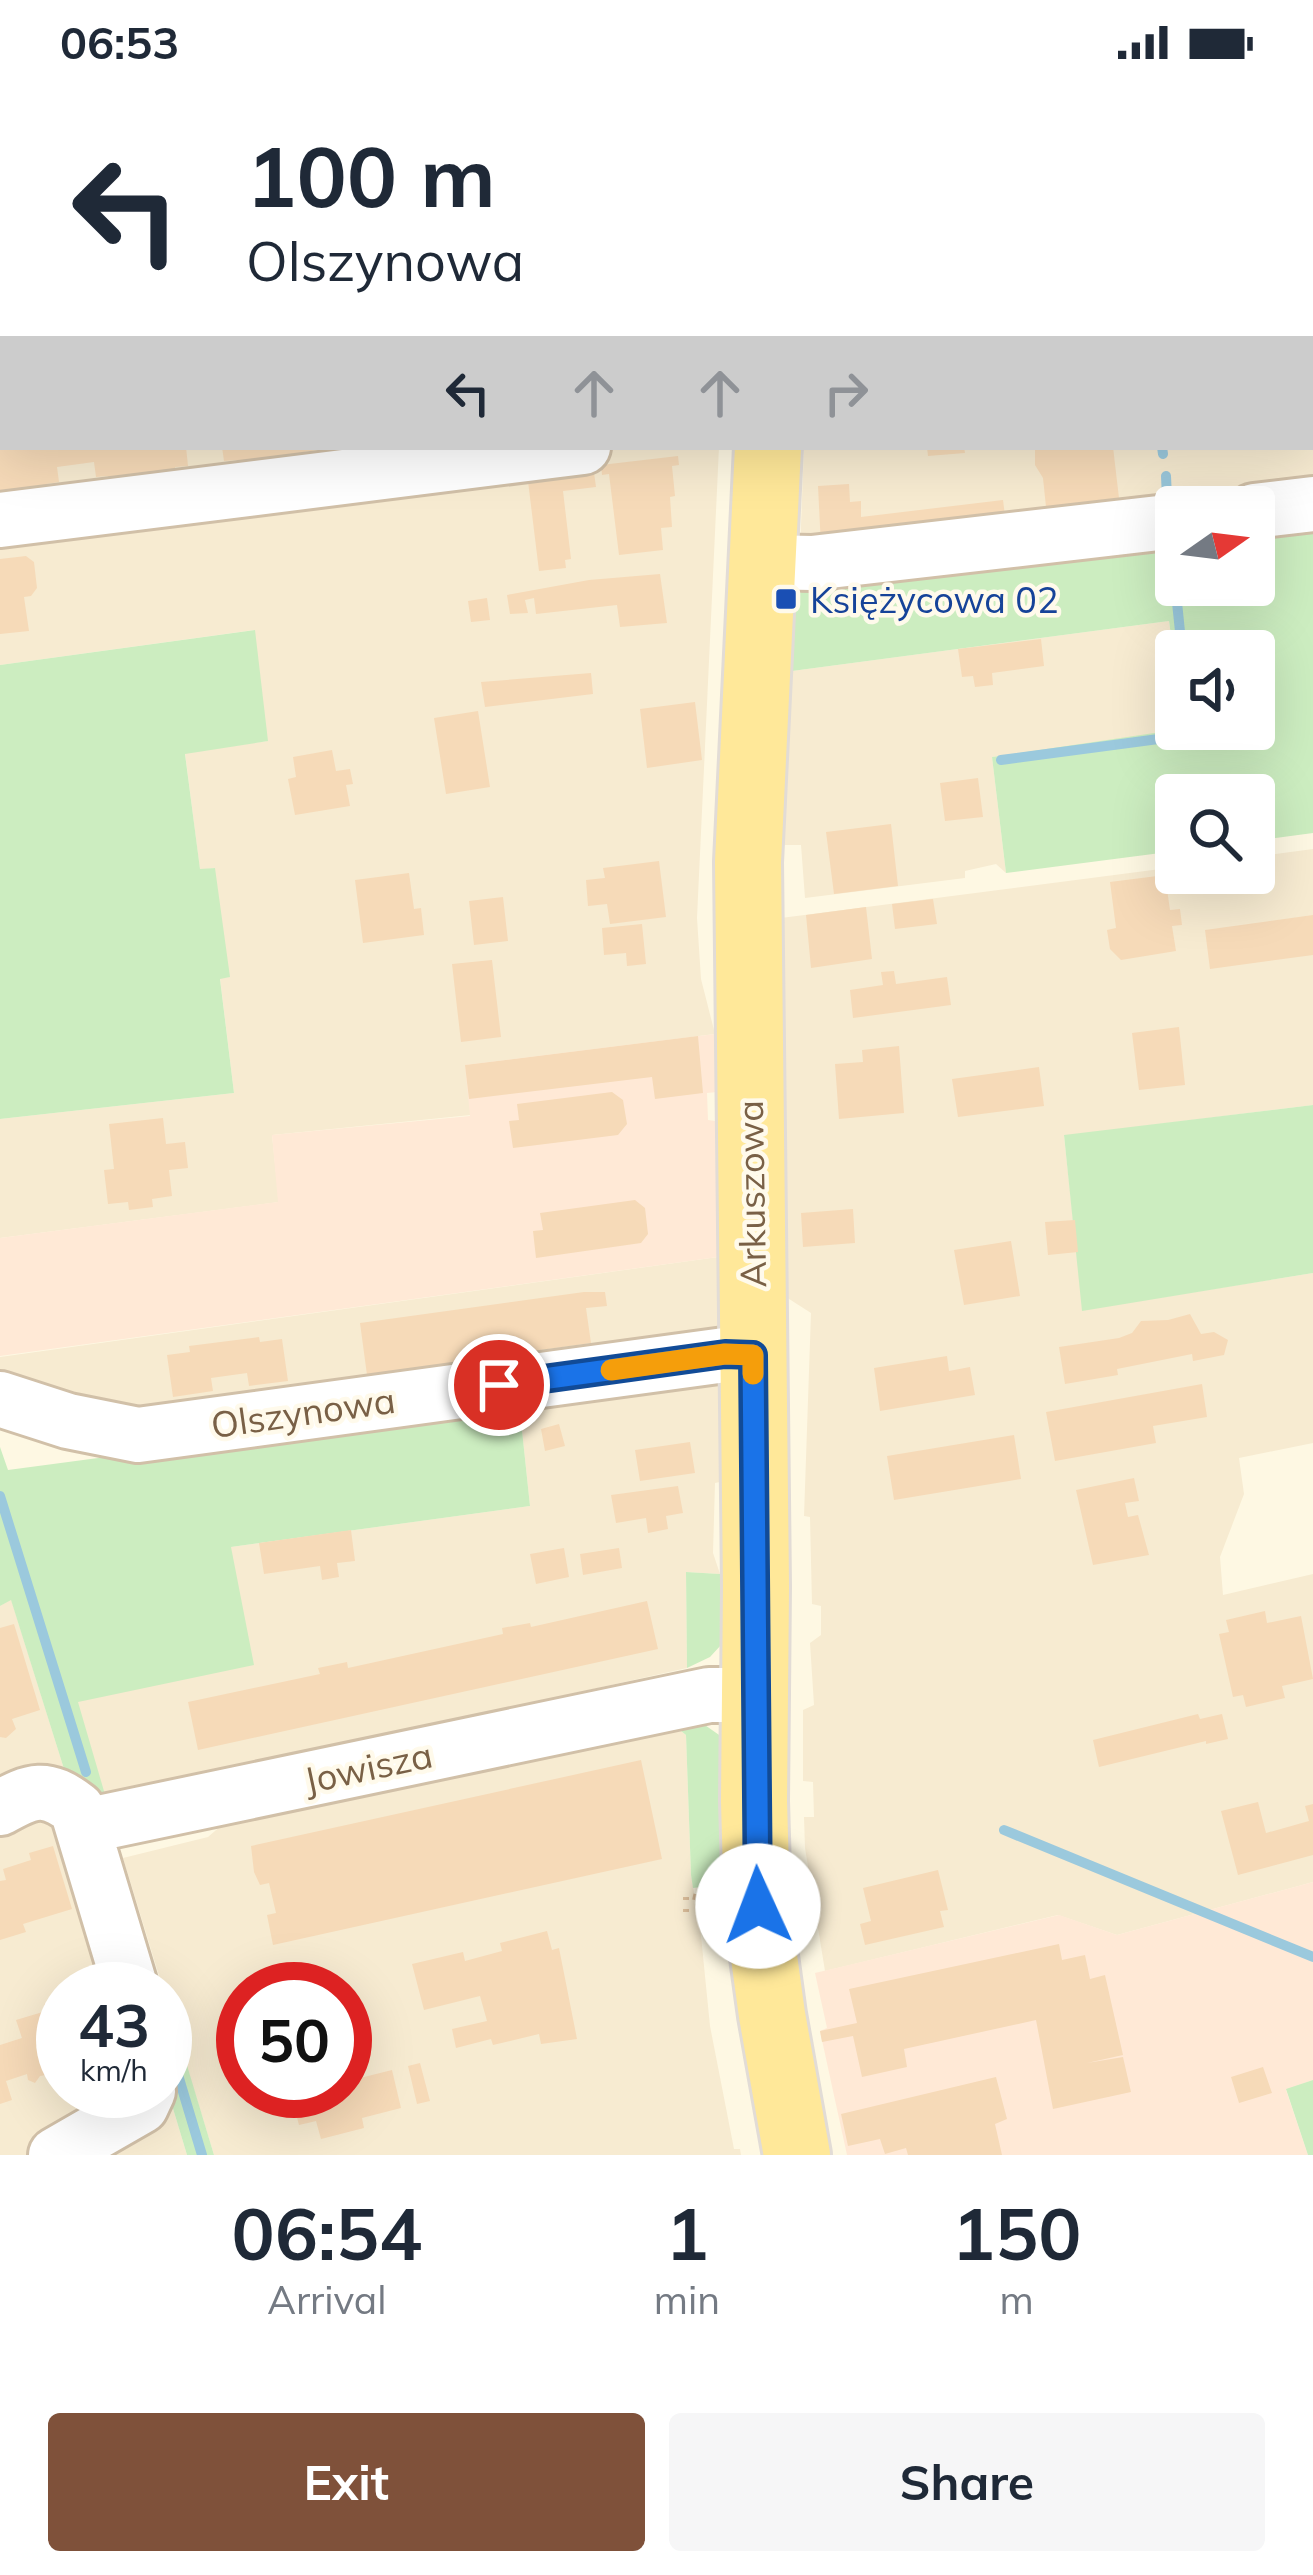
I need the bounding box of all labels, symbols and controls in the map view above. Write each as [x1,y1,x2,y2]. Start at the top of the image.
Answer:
text: 06:53 [60,14,179,70]
text: 100 m [246,123,496,228]
icon: left [48,132,204,288]
text: Olszynowa [246,227,524,295]
icon: left [435,360,501,426]
icon: ahead [561,360,627,426]
icon: ahead [687,360,753,426]
icon: right [813,360,879,426]
north arrow [1155,486,1275,606]
map controls [1155,486,1275,894]
place label: Księżycowa 02 [810,577,1059,622]
marker: Księżycowa 02 [773,586,799,612]
button: sound [1155,630,1275,750]
button: search [1155,774,1275,894]
street label: Arkuszowa [727,1100,775,1288]
pin [448,1334,550,1436]
icon: arrive [466,1352,532,1418]
street label: Olszynowa [208,1377,398,1447]
street label: Jowisza [300,1732,436,1802]
position arrow [695,1843,821,1969]
speed limit sign: 50 [216,1962,372,2118]
text: 43 [78,1987,150,2062]
text: km/h [80,2051,148,2089]
text: 06:54 [232,2188,422,2278]
text: 1 [665,2188,709,2278]
text: 150 [952,2188,1081,2278]
text: Arrival [267,2275,387,2324]
text: min [654,2275,720,2324]
text: m [999,2275,1034,2324]
button: Exit [48,2413,645,2551]
button: Share [669,2413,1265,2551]

